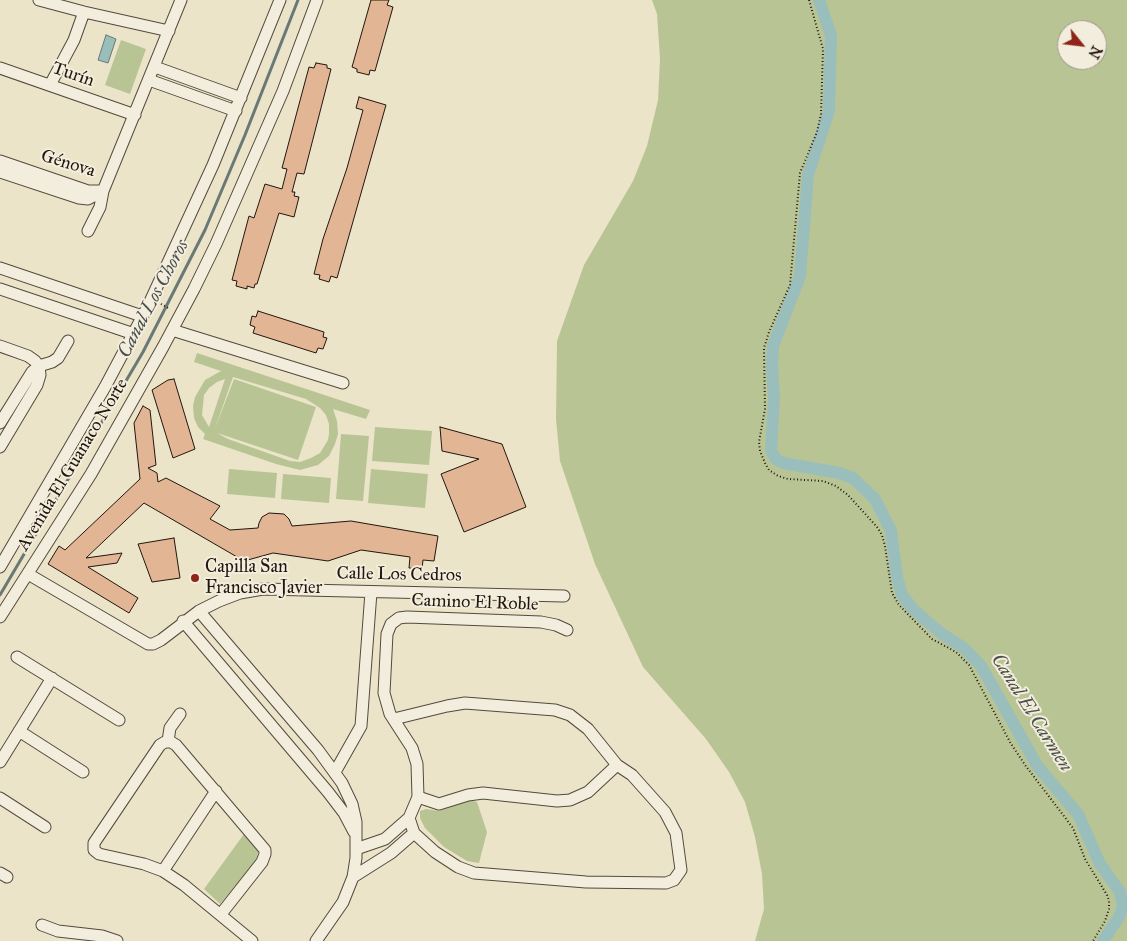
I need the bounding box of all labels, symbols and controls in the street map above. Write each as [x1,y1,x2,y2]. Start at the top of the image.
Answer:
north arrow [1057,20,1107,70]
text: N [1084,43,1105,61]
street label: Turín [49,58,97,92]
street label: Génova [38,146,98,182]
water label: Canal Los Choros [113,236,195,362]
street label: Avenida El Guanaco Norte [13,375,133,555]
place label: Capilla San Francisco Javier [205,557,322,600]
street label: Calle Los Cedros [336,563,462,587]
marker: Capilla San Francisco Javier [189,572,201,584]
street label: Camino El Roble [411,590,539,616]
water label: Canal El Carmen [986,650,1076,776]

